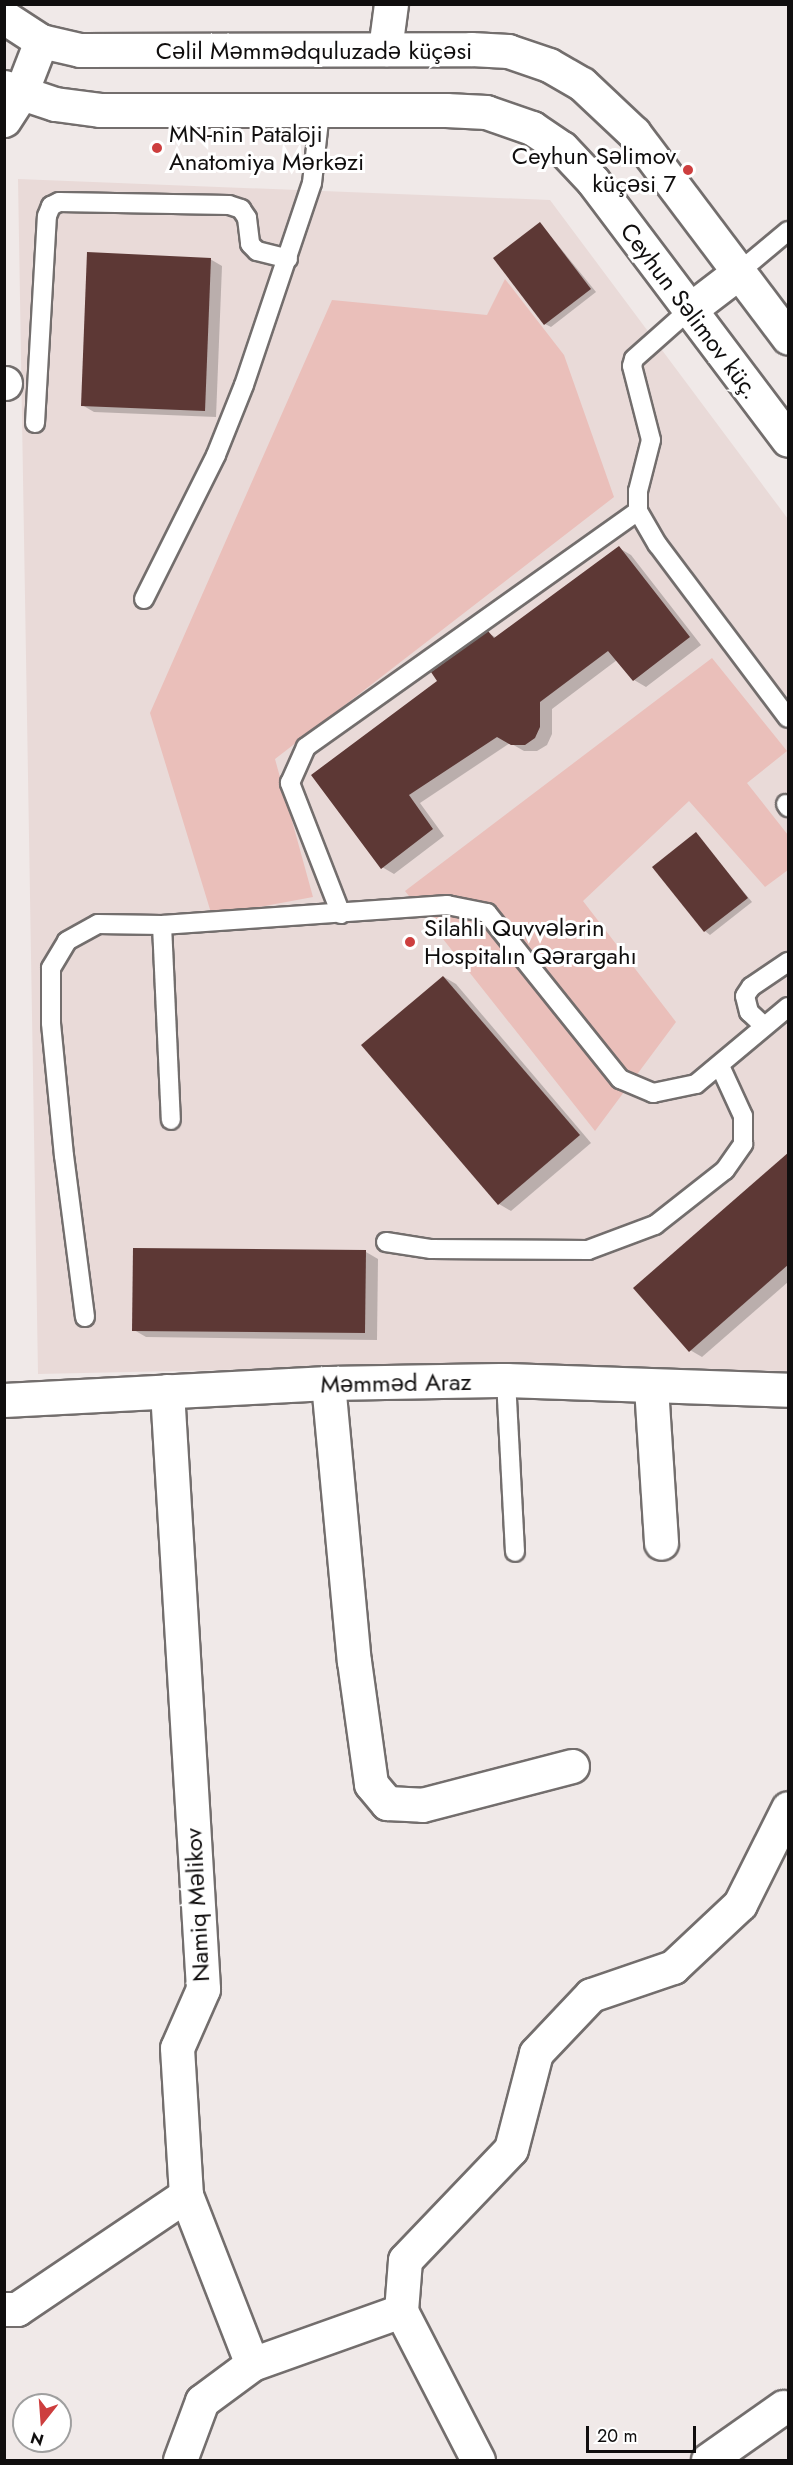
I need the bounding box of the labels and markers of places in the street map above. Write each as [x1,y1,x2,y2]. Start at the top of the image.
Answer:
place label: MN-nin Pataloji Anatomiya Mərkəzi [169,120,364,176]
marker: MN-nin Pataloji Anatomiya Mərkəzi [150,141,164,155]
place label: Ceyhun Səlimov küçəsi 7 [512,142,676,198]
marker: Ceyhun Səlimov küçəsi 7 [681,163,695,177]
place label: Silahlı Quvvələrin Hospitalın Qərargahı [424,914,637,970]
marker: Silahlı Quvvələrin Hospitalın Qərargahı [401,933,419,951]

